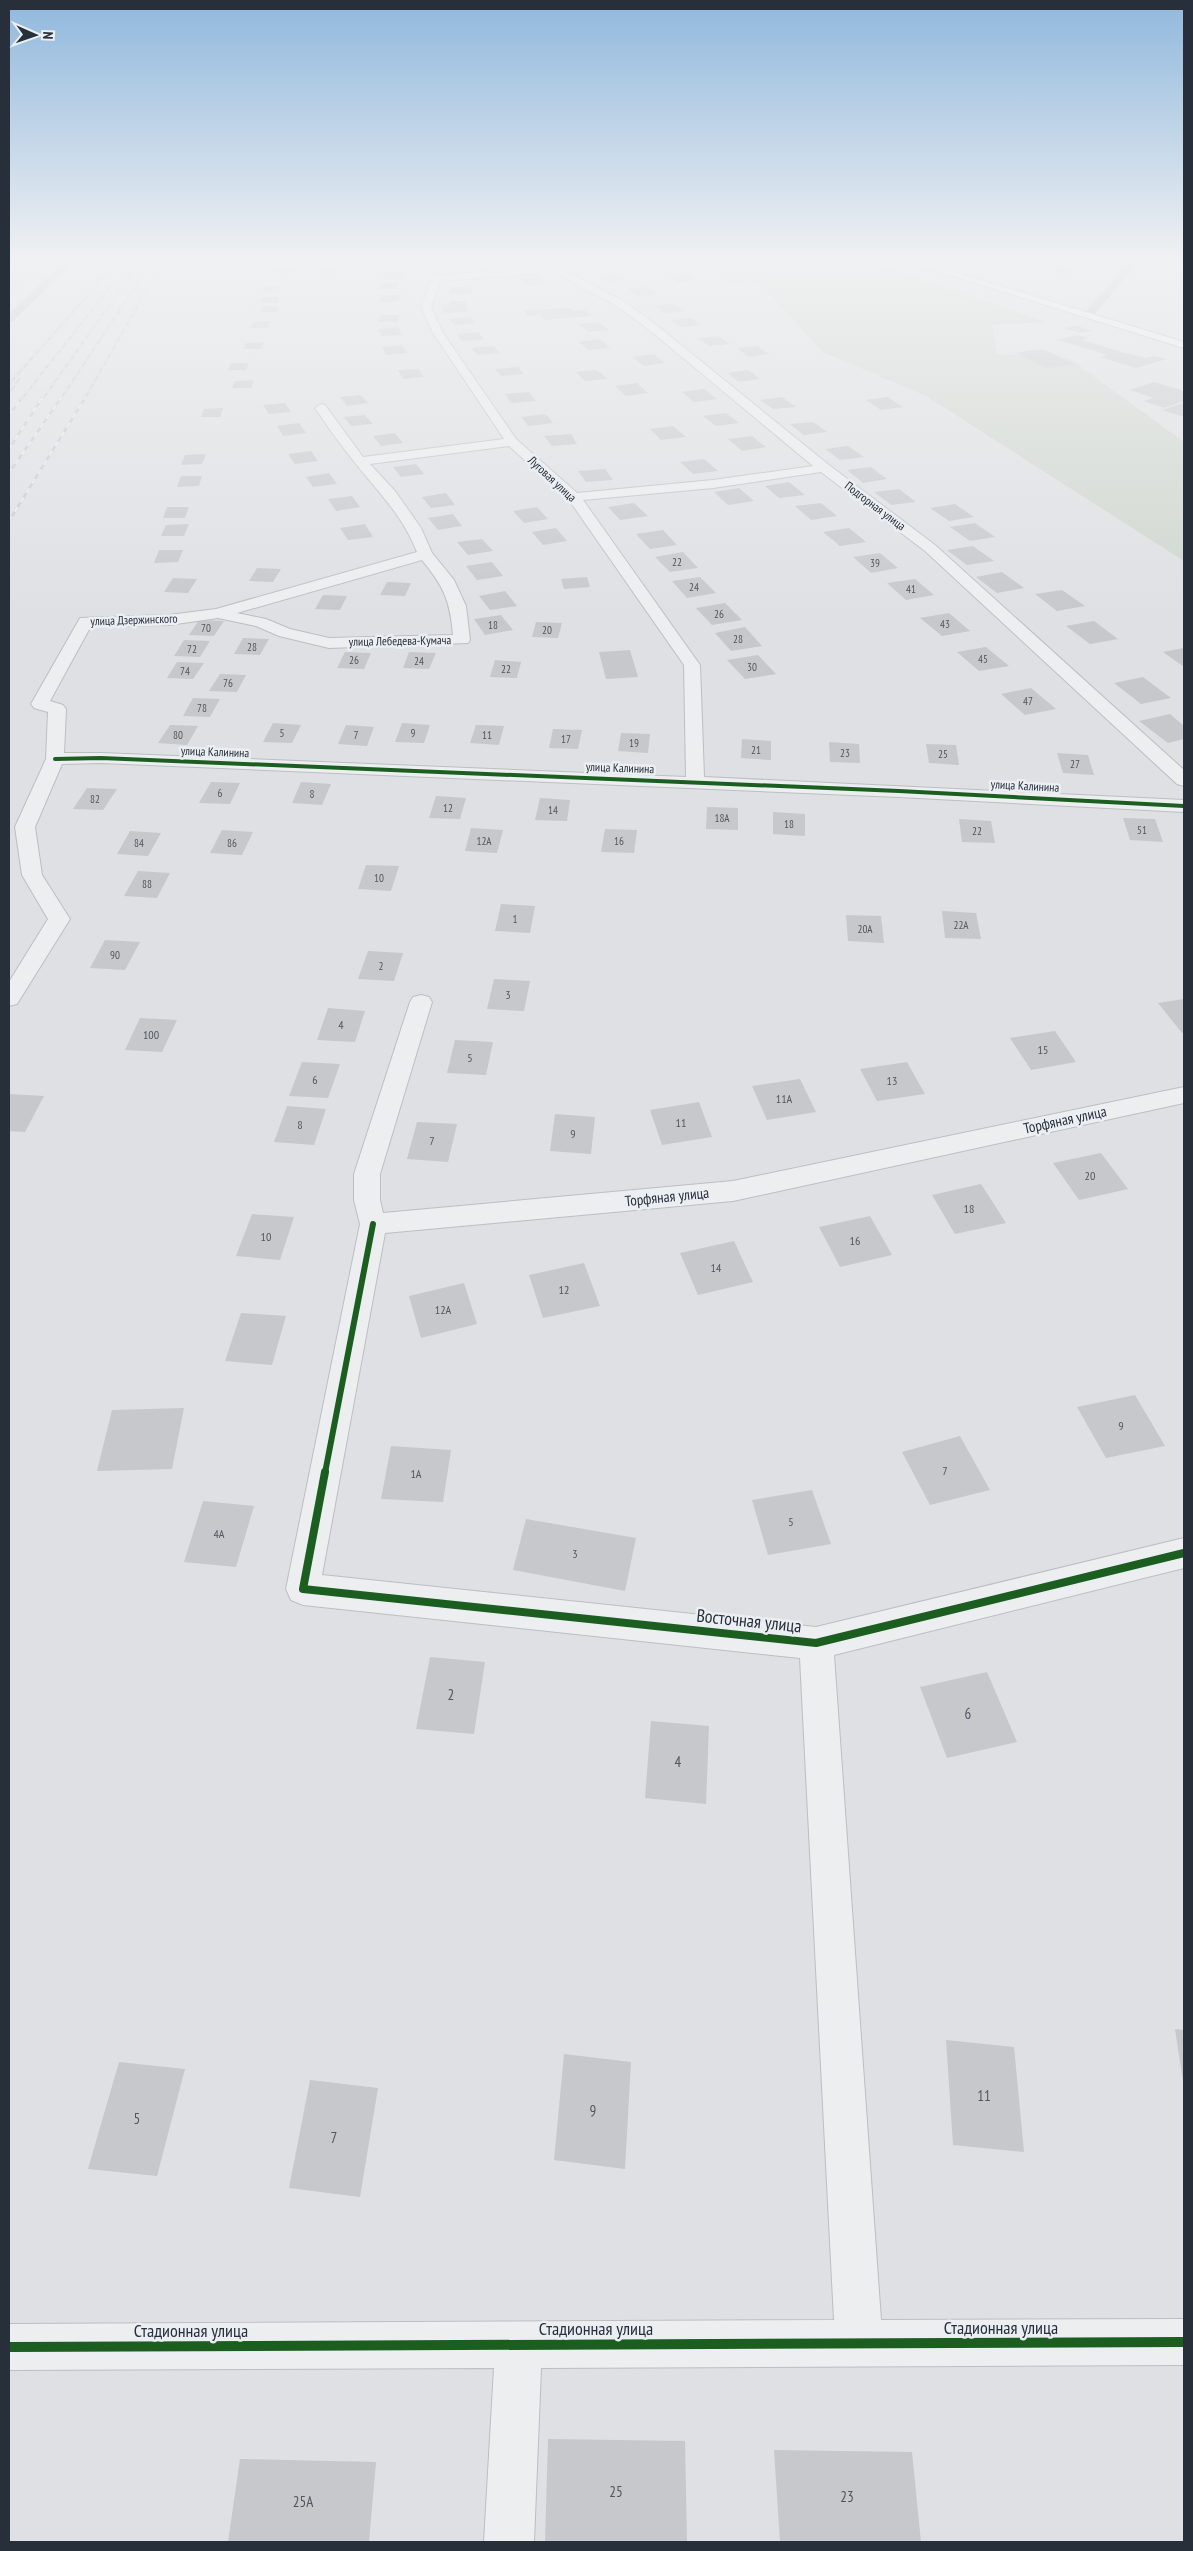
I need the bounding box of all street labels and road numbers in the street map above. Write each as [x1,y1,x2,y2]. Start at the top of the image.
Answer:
street label: Луговая улица [524,452,580,505]
street label: Подгорная улица [842,478,909,533]
street label: улица Дзержинского [90,610,178,629]
street label: улица Лебедева-Кумача [349,632,452,649]
street label: улица Калинина [181,743,250,760]
street label: улица Калинина [586,759,655,776]
street label: улица Калинина [990,776,1060,795]
street label: Торфяная улица [1022,1101,1108,1138]
street label: Торфяная улица [624,1183,710,1210]
street label: Восточная улица [695,1604,803,1637]
street label: Стадионная улица [944,2316,1058,2339]
street label: Стадионная улица [539,2317,653,2340]
street label: Стадионная улица [134,2319,248,2342]

